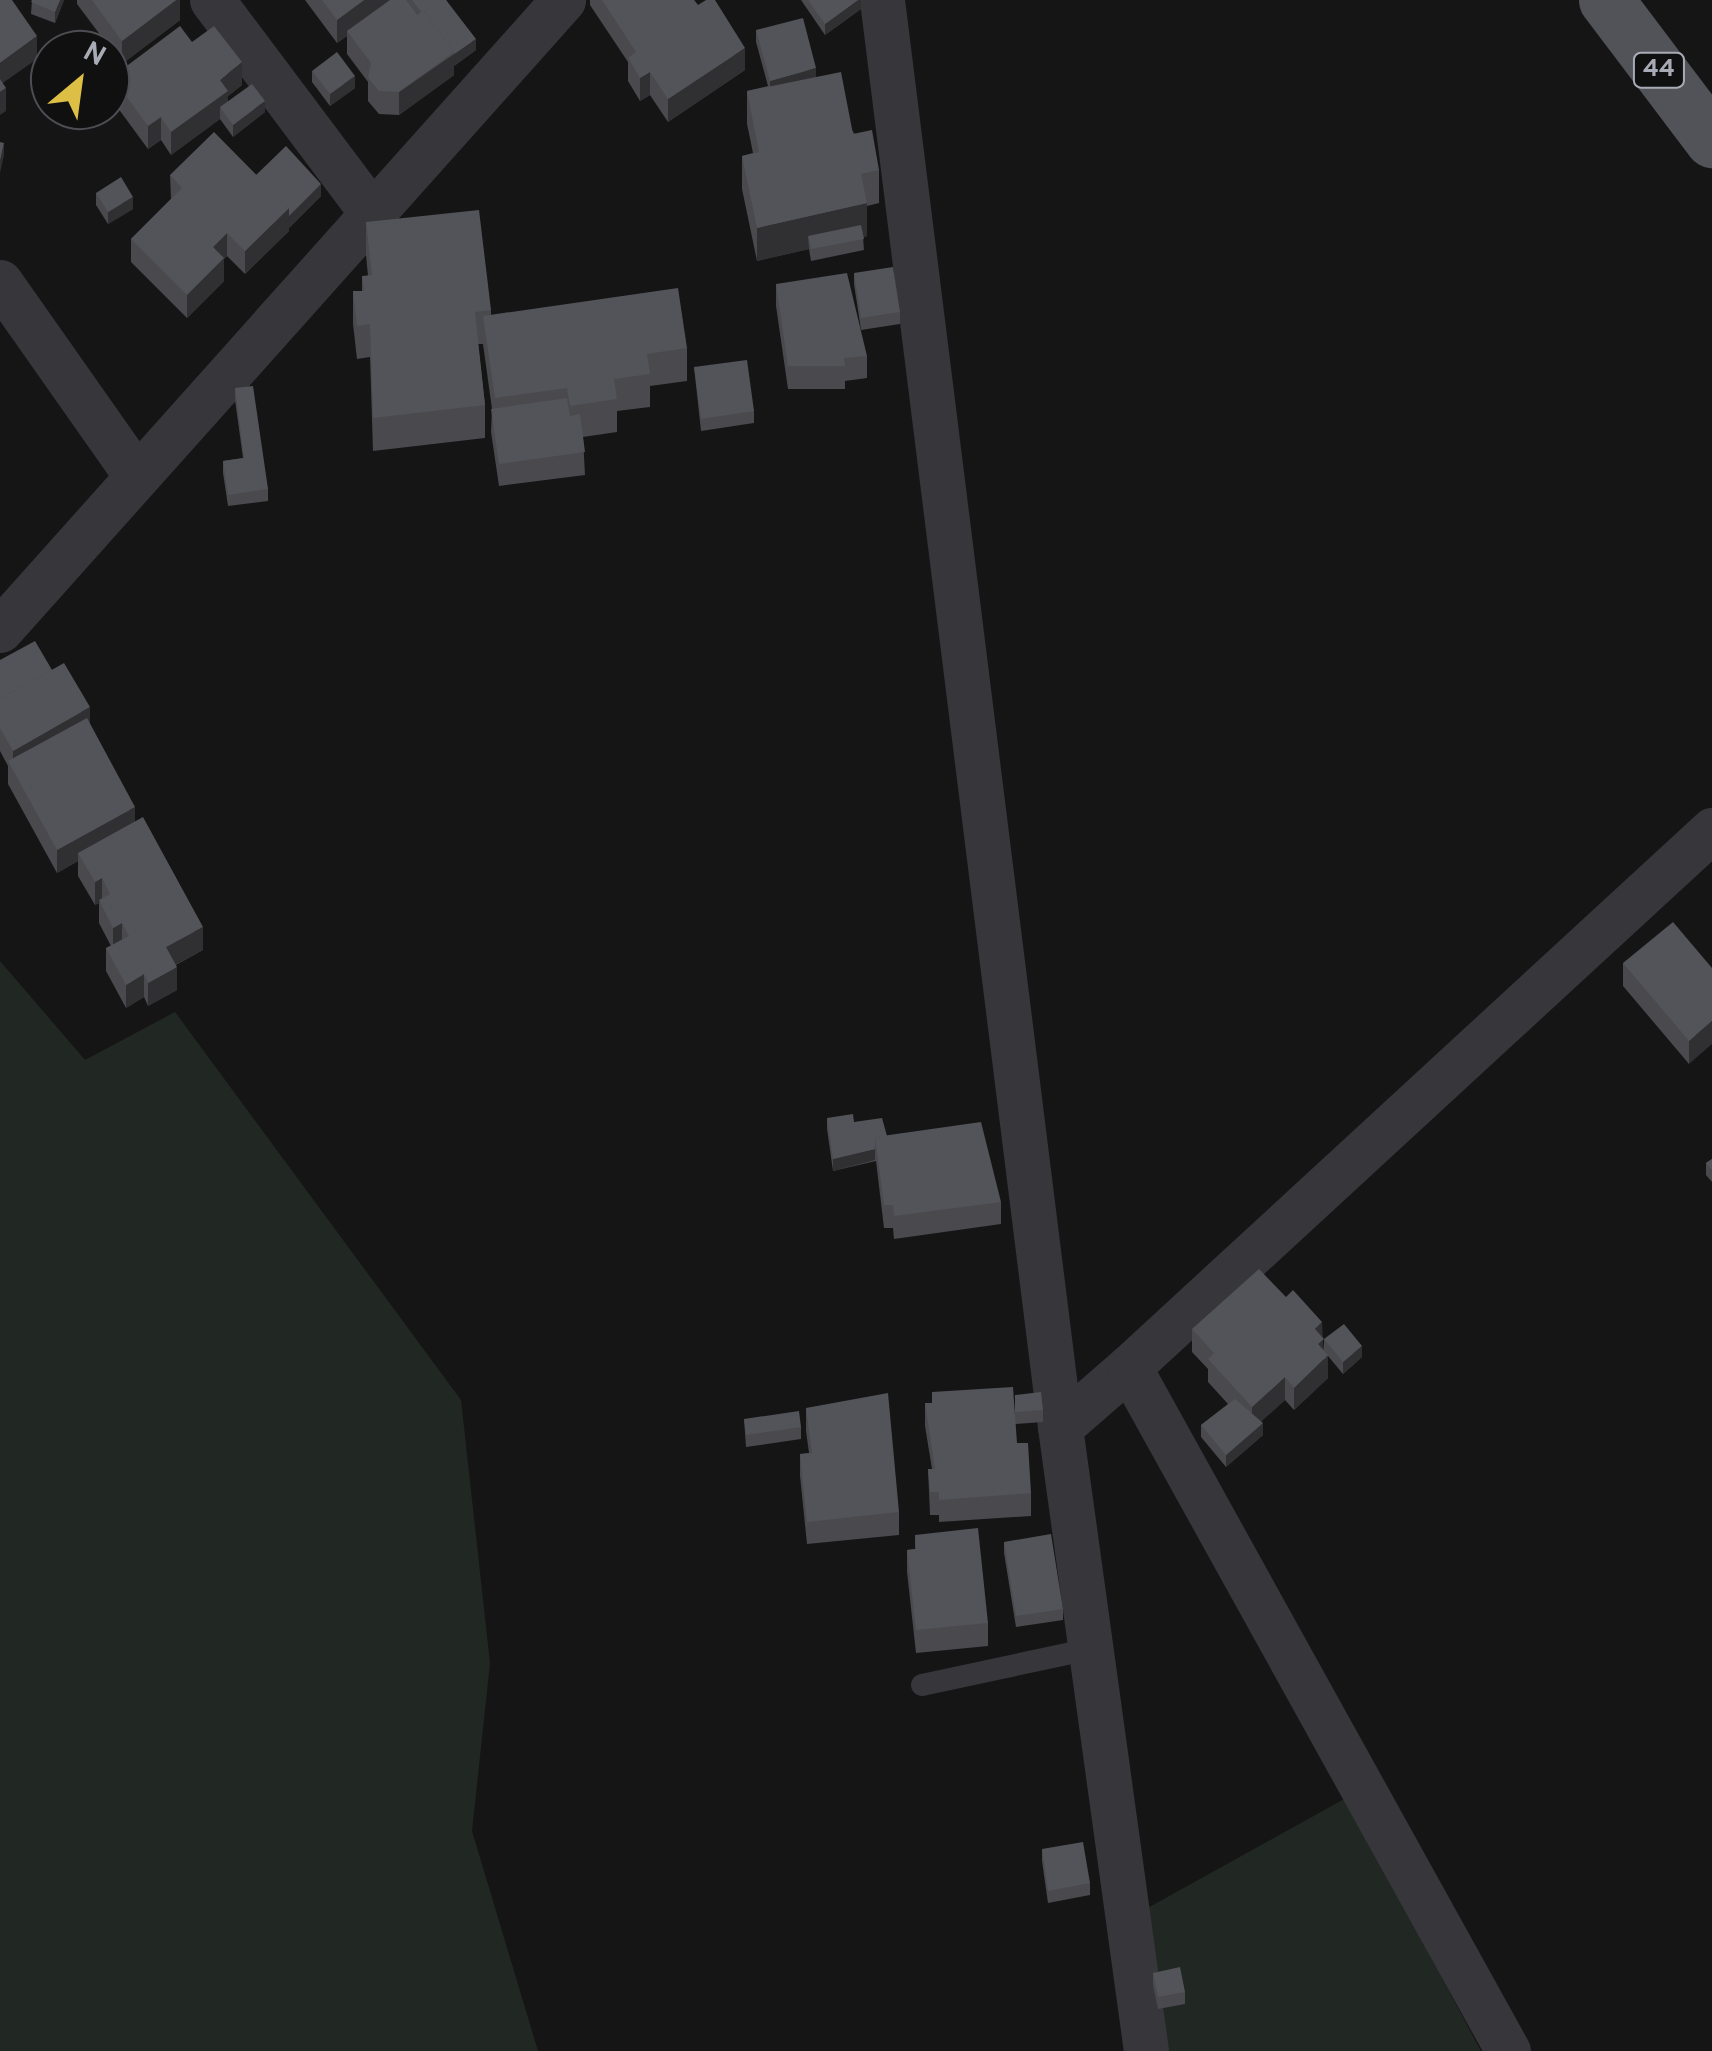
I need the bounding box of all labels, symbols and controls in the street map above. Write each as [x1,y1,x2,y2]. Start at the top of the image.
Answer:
north arrow [30,30,130,130]
text: N [76,35,111,76]
road number: 44 [1632,50,1686,90]

